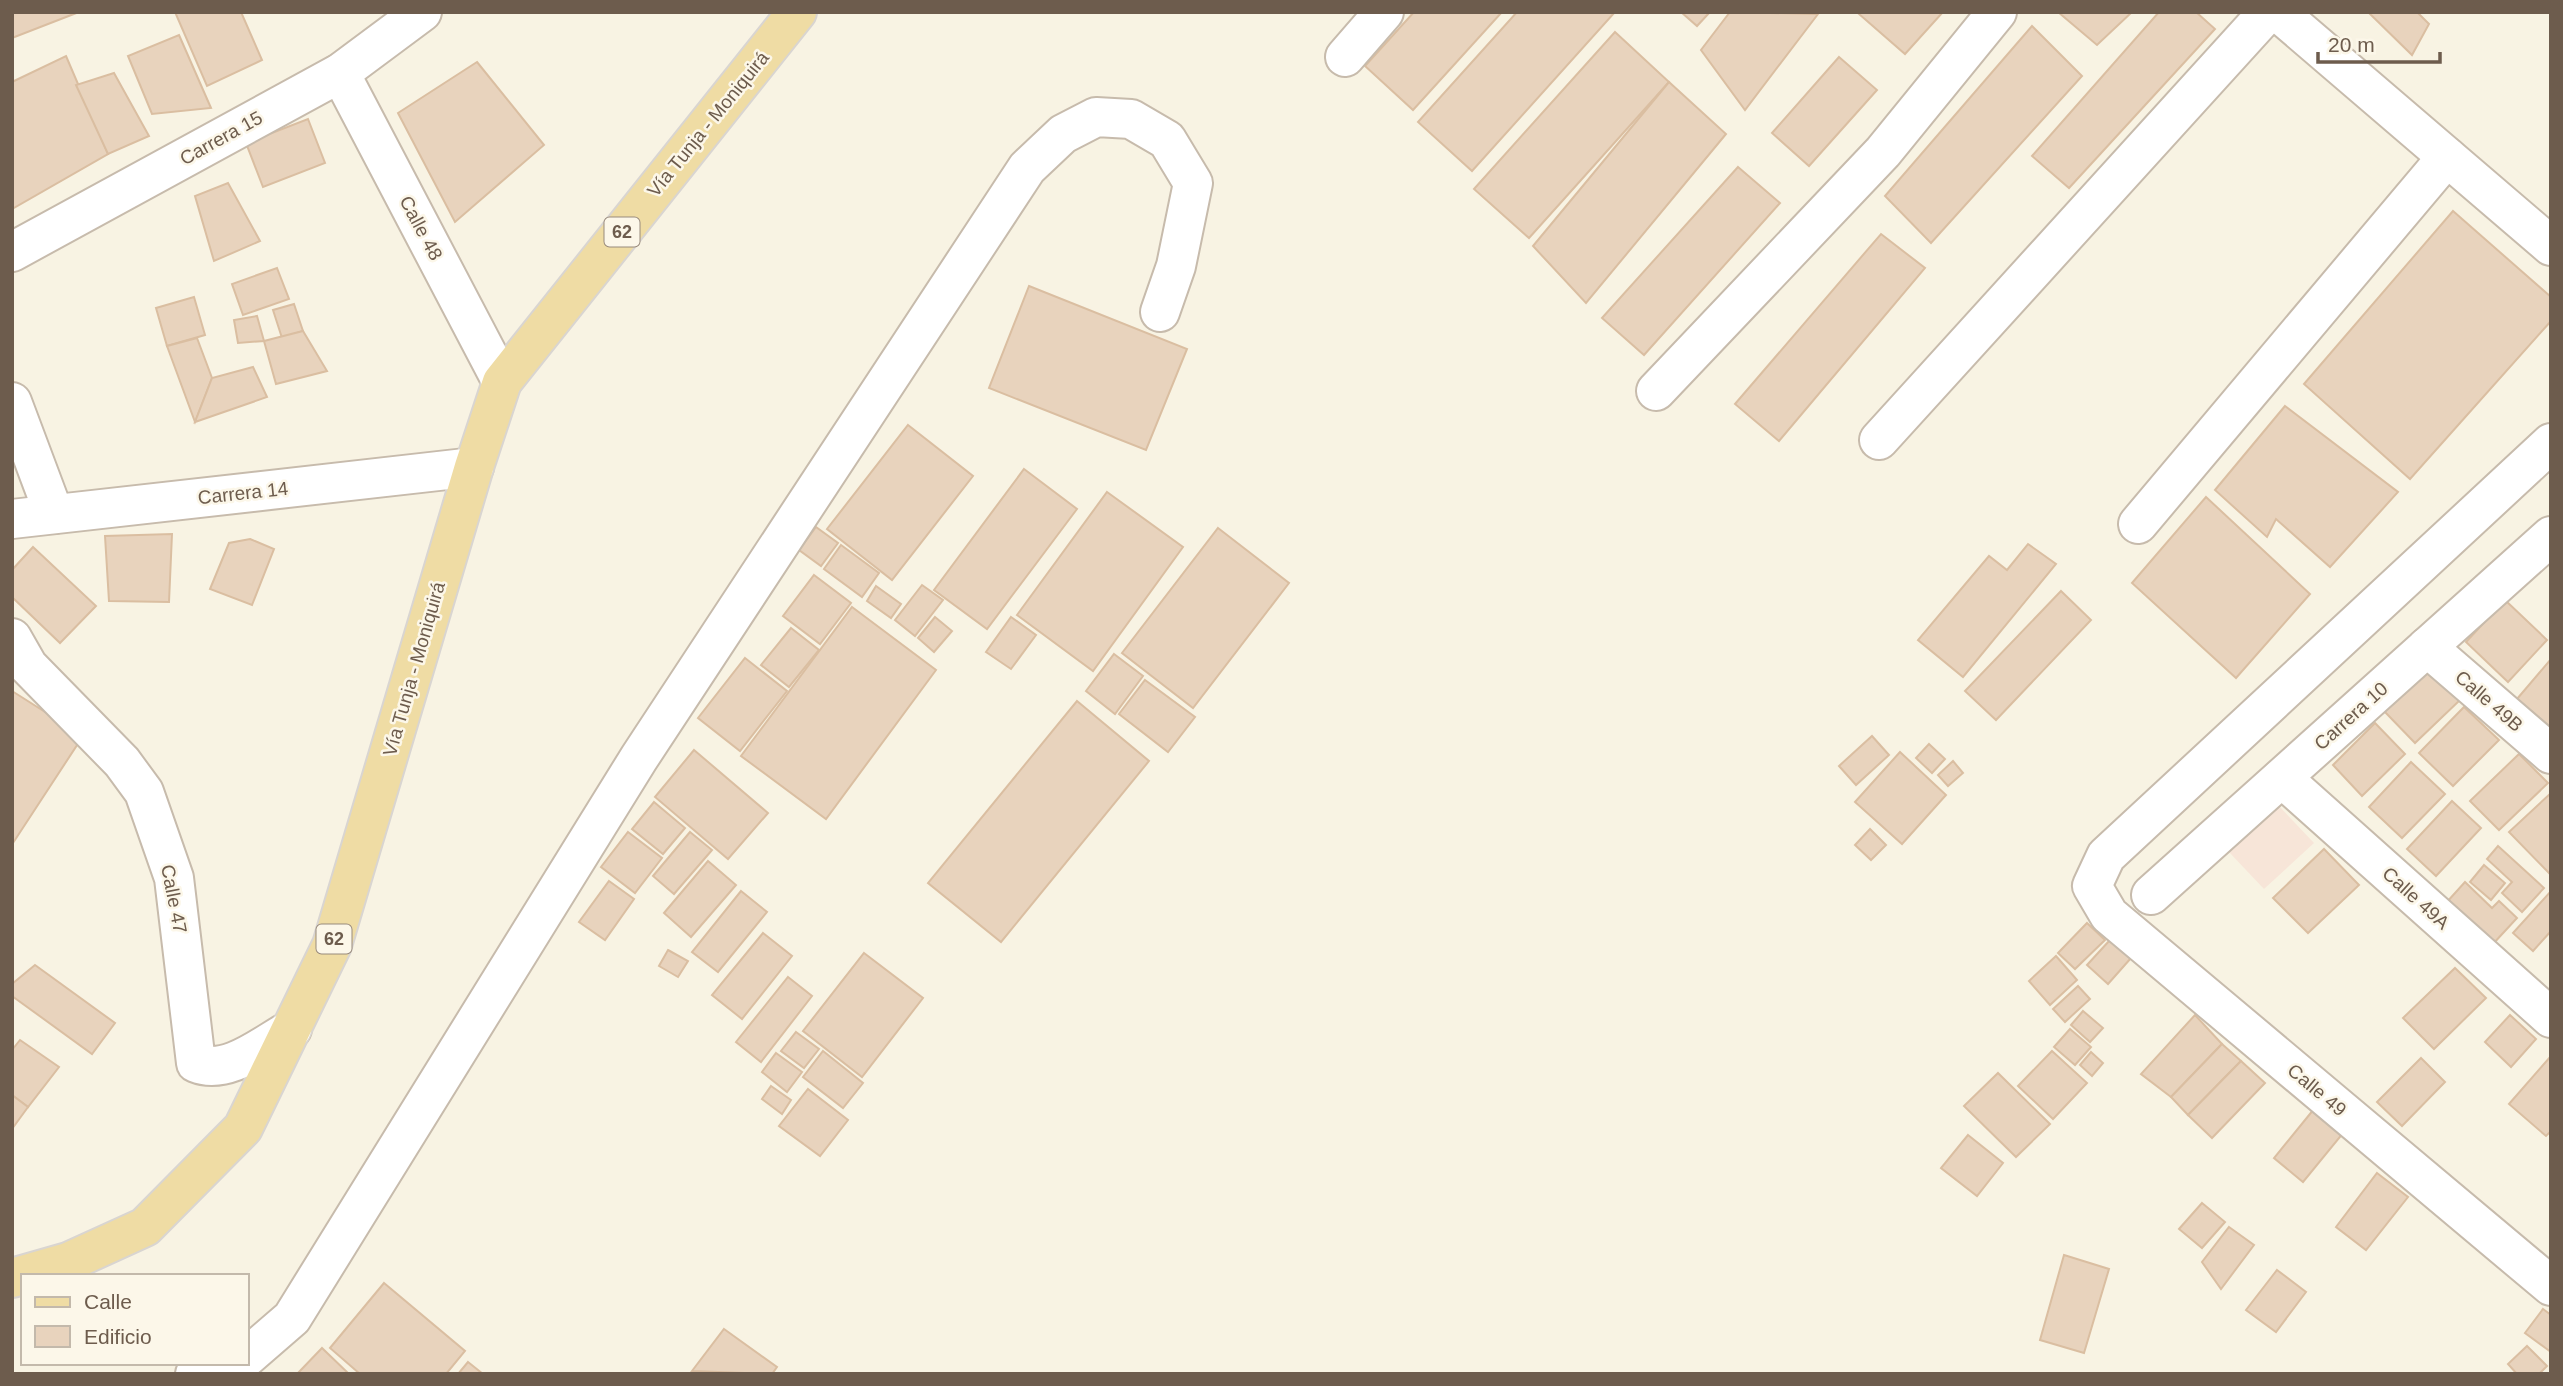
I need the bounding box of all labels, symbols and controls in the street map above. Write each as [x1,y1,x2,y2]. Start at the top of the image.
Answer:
scale bar [2318,21,2440,65]
text: 20 m [2328,33,2375,56]
street label: Vía Tunja - Moniquirá [643,47,773,201]
street label: Carrera 15 [176,107,266,169]
street label: Calle 48 [395,192,447,264]
road number: 62 [604,218,640,246]
street label: Carrera 14 [197,478,290,508]
street label: Vía Tunja - Moniquirá [379,579,449,759]
street label: Calle 49B [2451,666,2527,736]
street label: Carrera 10 [2310,678,2392,754]
street label: Calle 47 [157,863,191,935]
street label: Calle 49A [2378,863,2454,934]
road number: 62 [316,924,352,954]
street label: Calle 49 [2284,1060,2350,1120]
legend [21,1274,248,1365]
text: Calle [84,1290,132,1313]
text: Edificio [84,1325,152,1348]

